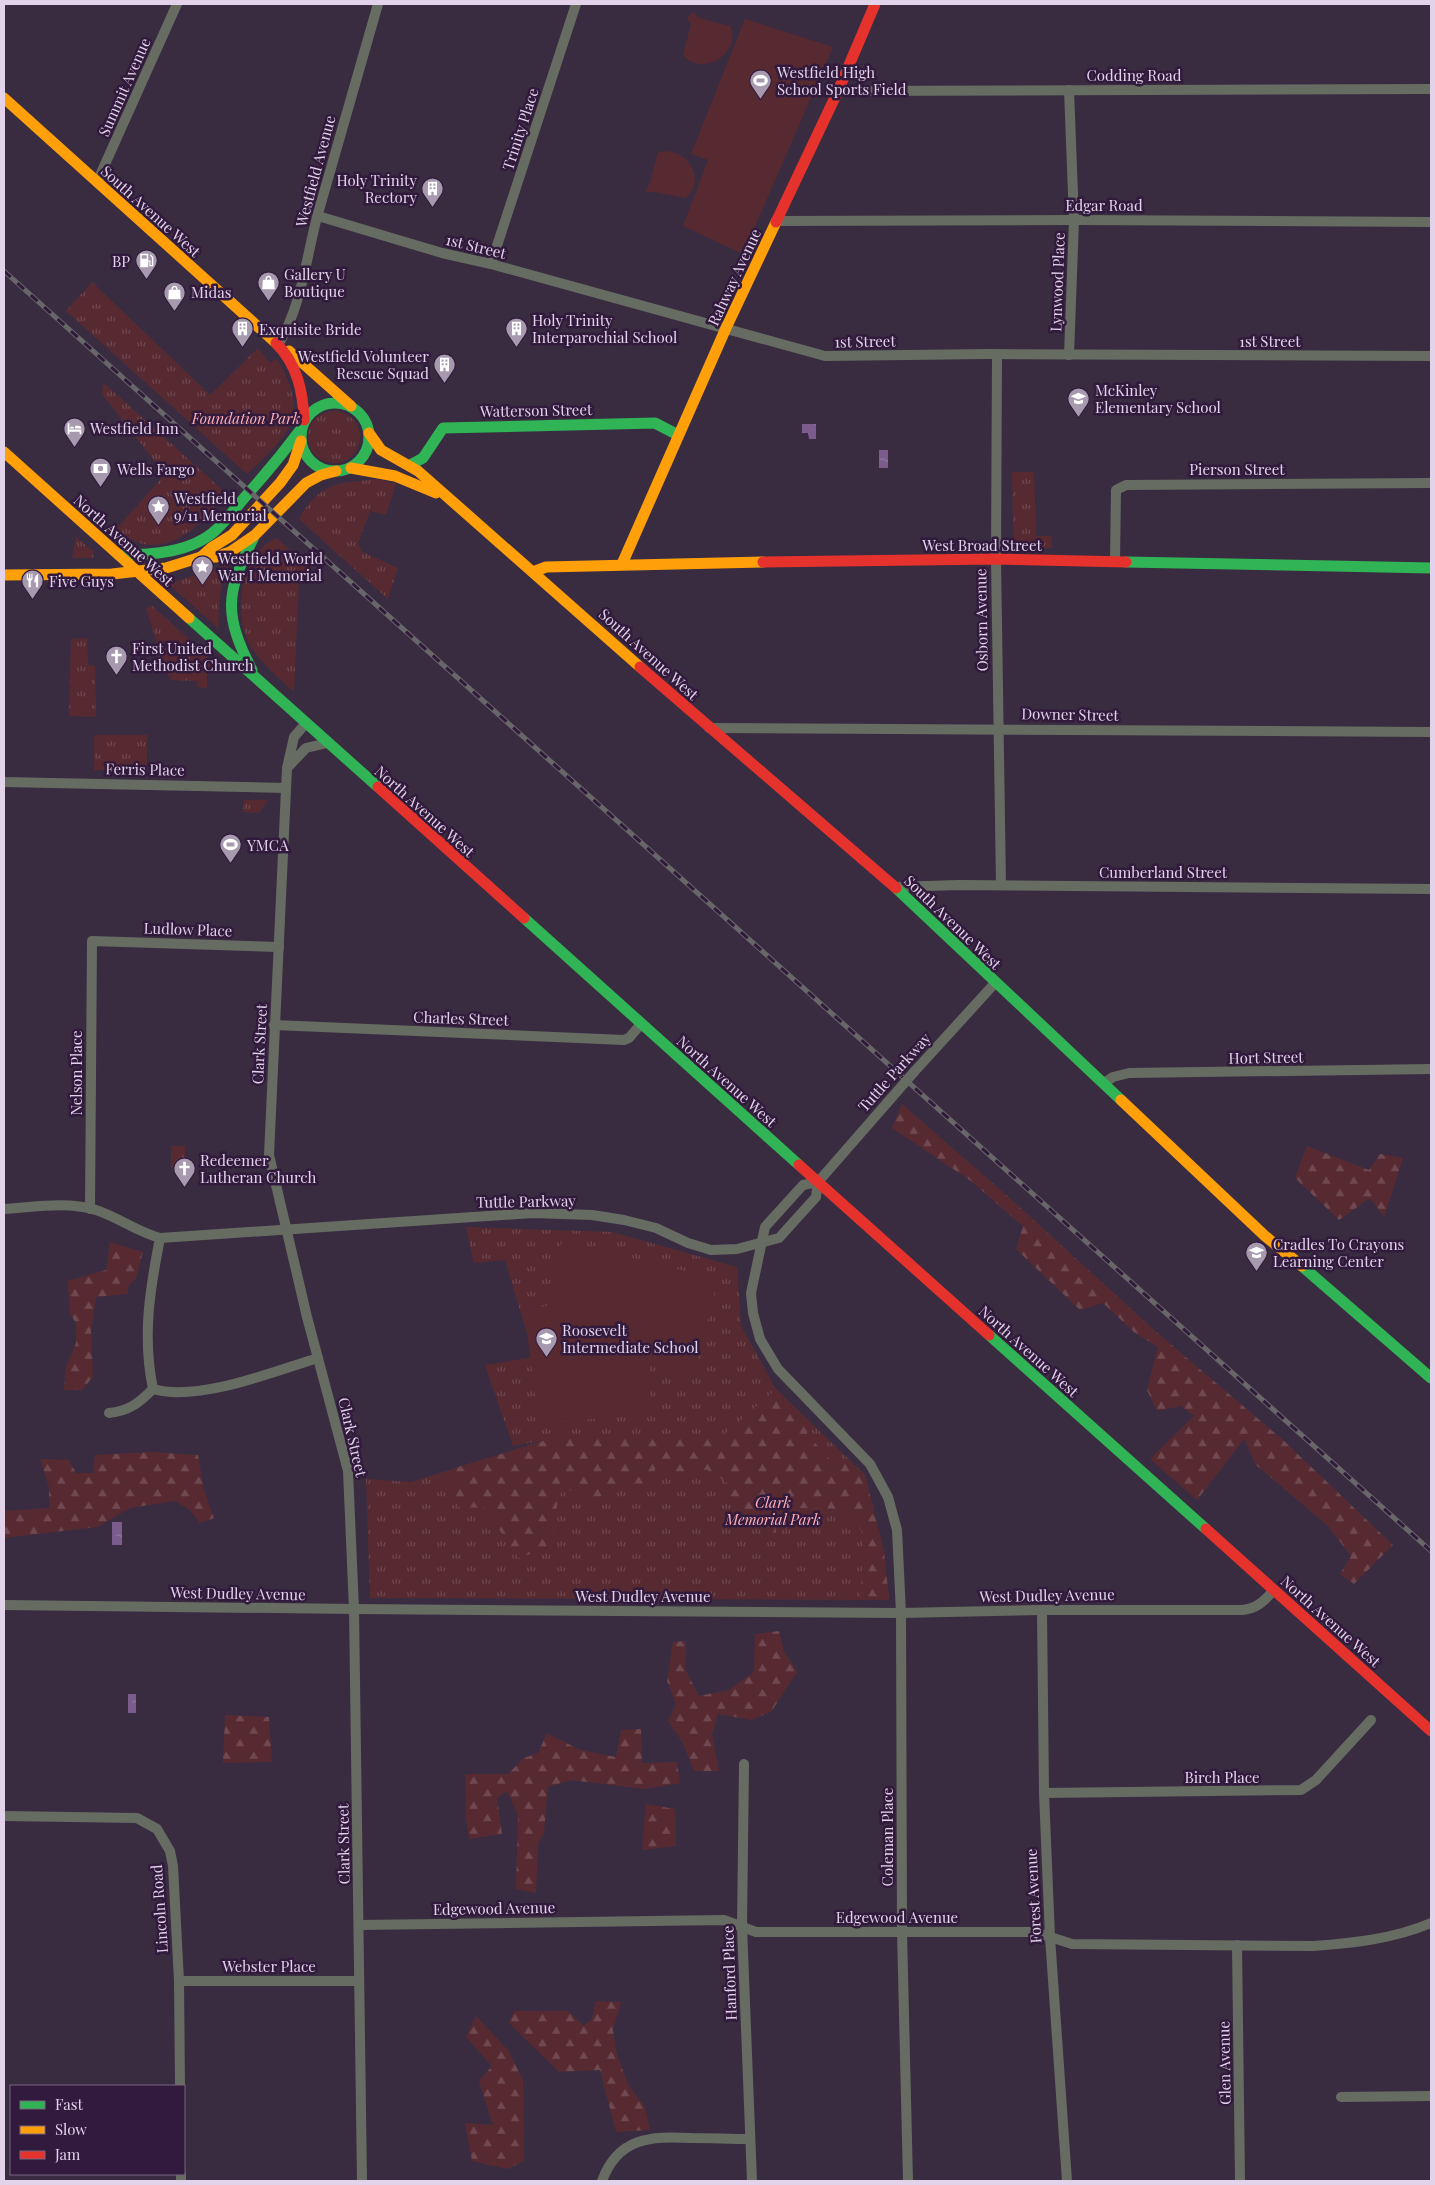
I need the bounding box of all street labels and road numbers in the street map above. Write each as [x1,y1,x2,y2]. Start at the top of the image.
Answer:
street label: Summit Avenue [93,35,155,139]
street label: Codding Road [1087,65,1182,85]
street label: Trinity Place [497,85,543,173]
street label: Westfield Avenue [290,113,339,230]
street label: South Avenue West [97,161,205,261]
street label: Edgar Road [1065,195,1143,215]
street label: Rahway Avenue [703,225,765,329]
street label: 1st Street [444,229,509,263]
street label: Lynwood Place [1045,232,1069,332]
street label: 1st Street [834,330,897,352]
street label: 1st Street [1239,331,1301,351]
street label: Watterson Street [479,399,593,421]
street label: Pierson Street [1189,459,1285,479]
street label: North Avenue West [70,490,179,591]
street label: West Broad Street [921,535,1043,555]
street label: Osborn Avenue [970,568,992,672]
street label: South Avenue West [595,604,703,704]
street label: Downer Street [1021,703,1120,725]
street label: Ferris Place [105,758,185,780]
street label: North Avenue West [371,761,480,862]
street label: Cumberland Street [1099,862,1228,882]
street label: South Avenue West [900,871,1006,974]
street label: Ludlow Place [143,917,233,941]
street label: Clark Street [247,1003,271,1085]
street label: Charles Street [413,1006,510,1030]
street label: Tuttle Parkway [853,1028,935,1116]
street label: Nelson Place [66,1030,86,1116]
street label: North Avenue West [673,1031,782,1132]
street label: Hort Street [1228,1046,1304,1068]
street label: Tuttle Parkway [476,1190,576,1212]
street label: North Avenue West [975,1301,1084,1402]
street label: Clark Street [334,1396,372,1479]
street label: North Avenue West [1277,1571,1386,1672]
street label: West Dudley Avenue [169,1582,306,1604]
street label: West Dudley Avenue [978,1584,1115,1606]
street label: West Dudley Avenue [574,1586,711,1606]
street label: Birch Place [1184,1767,1260,1787]
street label: Coleman Place [877,1788,897,1886]
street label: Clark Street [332,1803,354,1884]
street label: Forest Avenue [1021,1848,1045,1944]
street label: Lincoln Road [146,1864,172,1954]
street label: Edgewood Avenue [433,1897,555,1919]
street label: Edgewood Avenue [836,1907,958,1927]
street label: Hanford Place [717,1925,741,2021]
street label: Webster Place [221,1956,316,1976]
street label: Glen Avenue [1213,2021,1235,2105]

